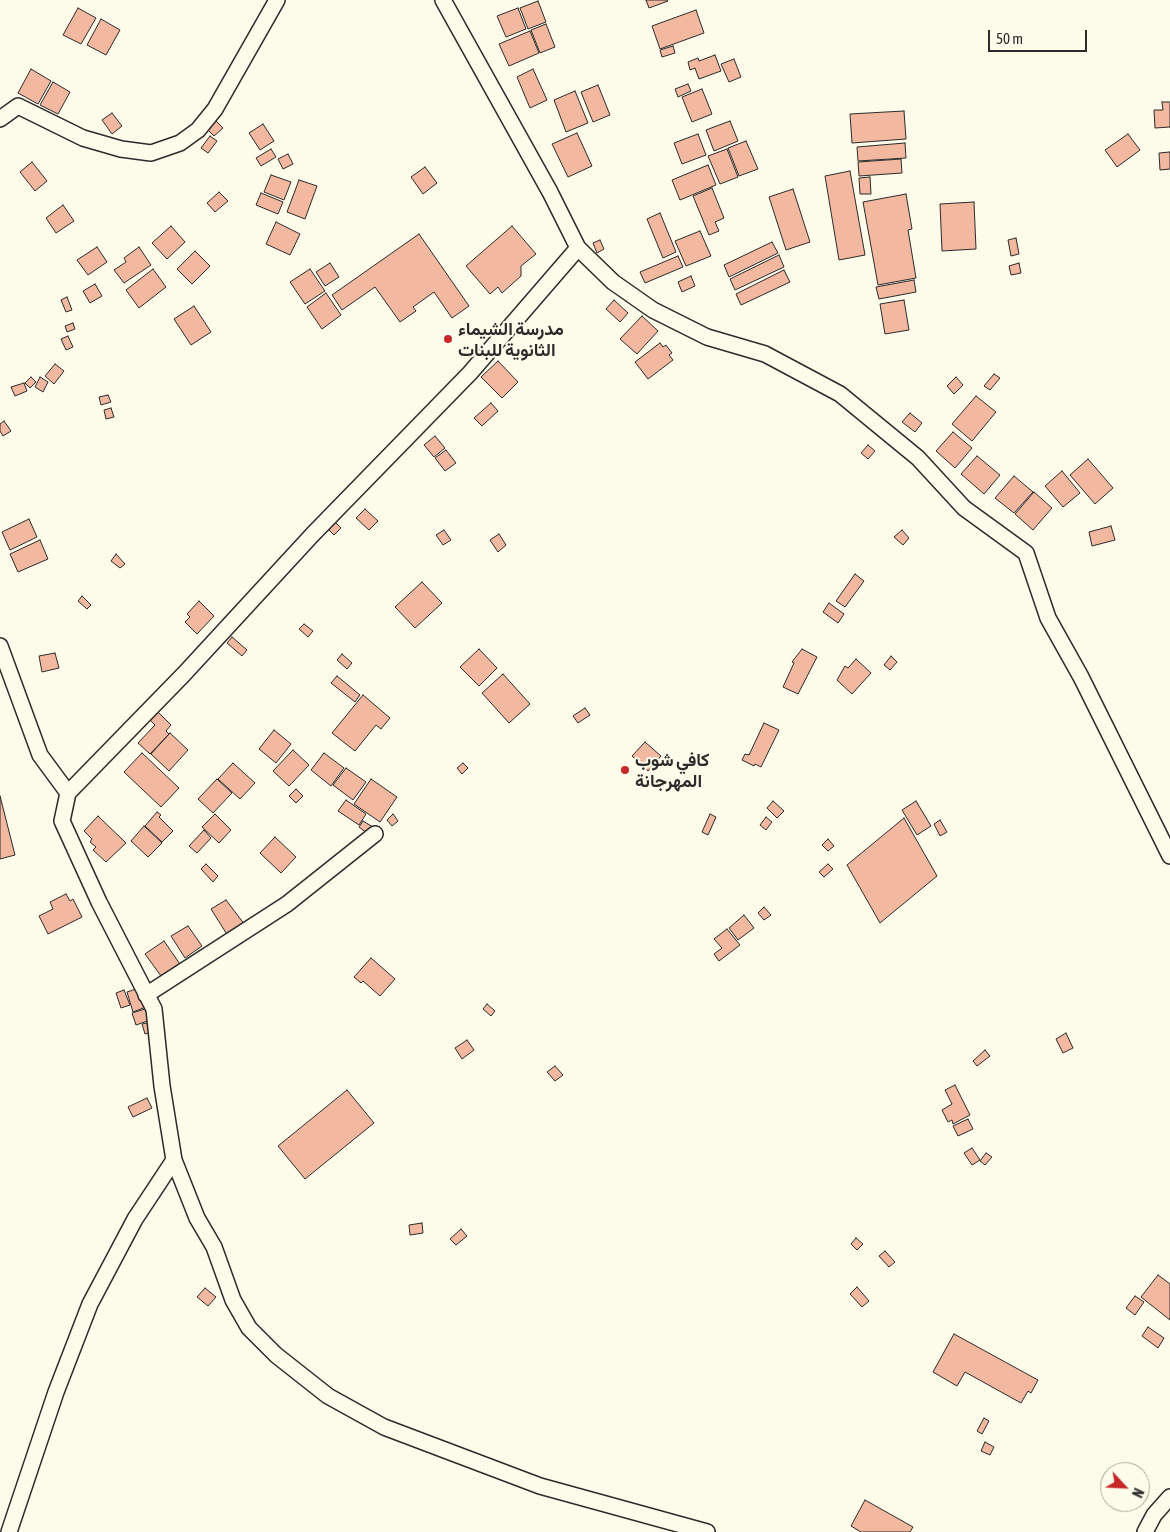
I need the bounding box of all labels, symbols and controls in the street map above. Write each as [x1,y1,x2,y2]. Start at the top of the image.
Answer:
scale bar [990,20,1089,52]
text: 50 m [996,30,1023,47]
place label: مدرسة الشيماء الثانوية للبنات [458,318,564,360]
marker: مدرسة الشيماء الثانوية للبنات [442,333,454,345]
place label: كافي شوب المهرجانة [635,749,709,792]
marker: كافي شوب المهرجانة [619,764,631,776]
north arrow [1100,1462,1150,1512]
text: N [1129,1486,1147,1500]

